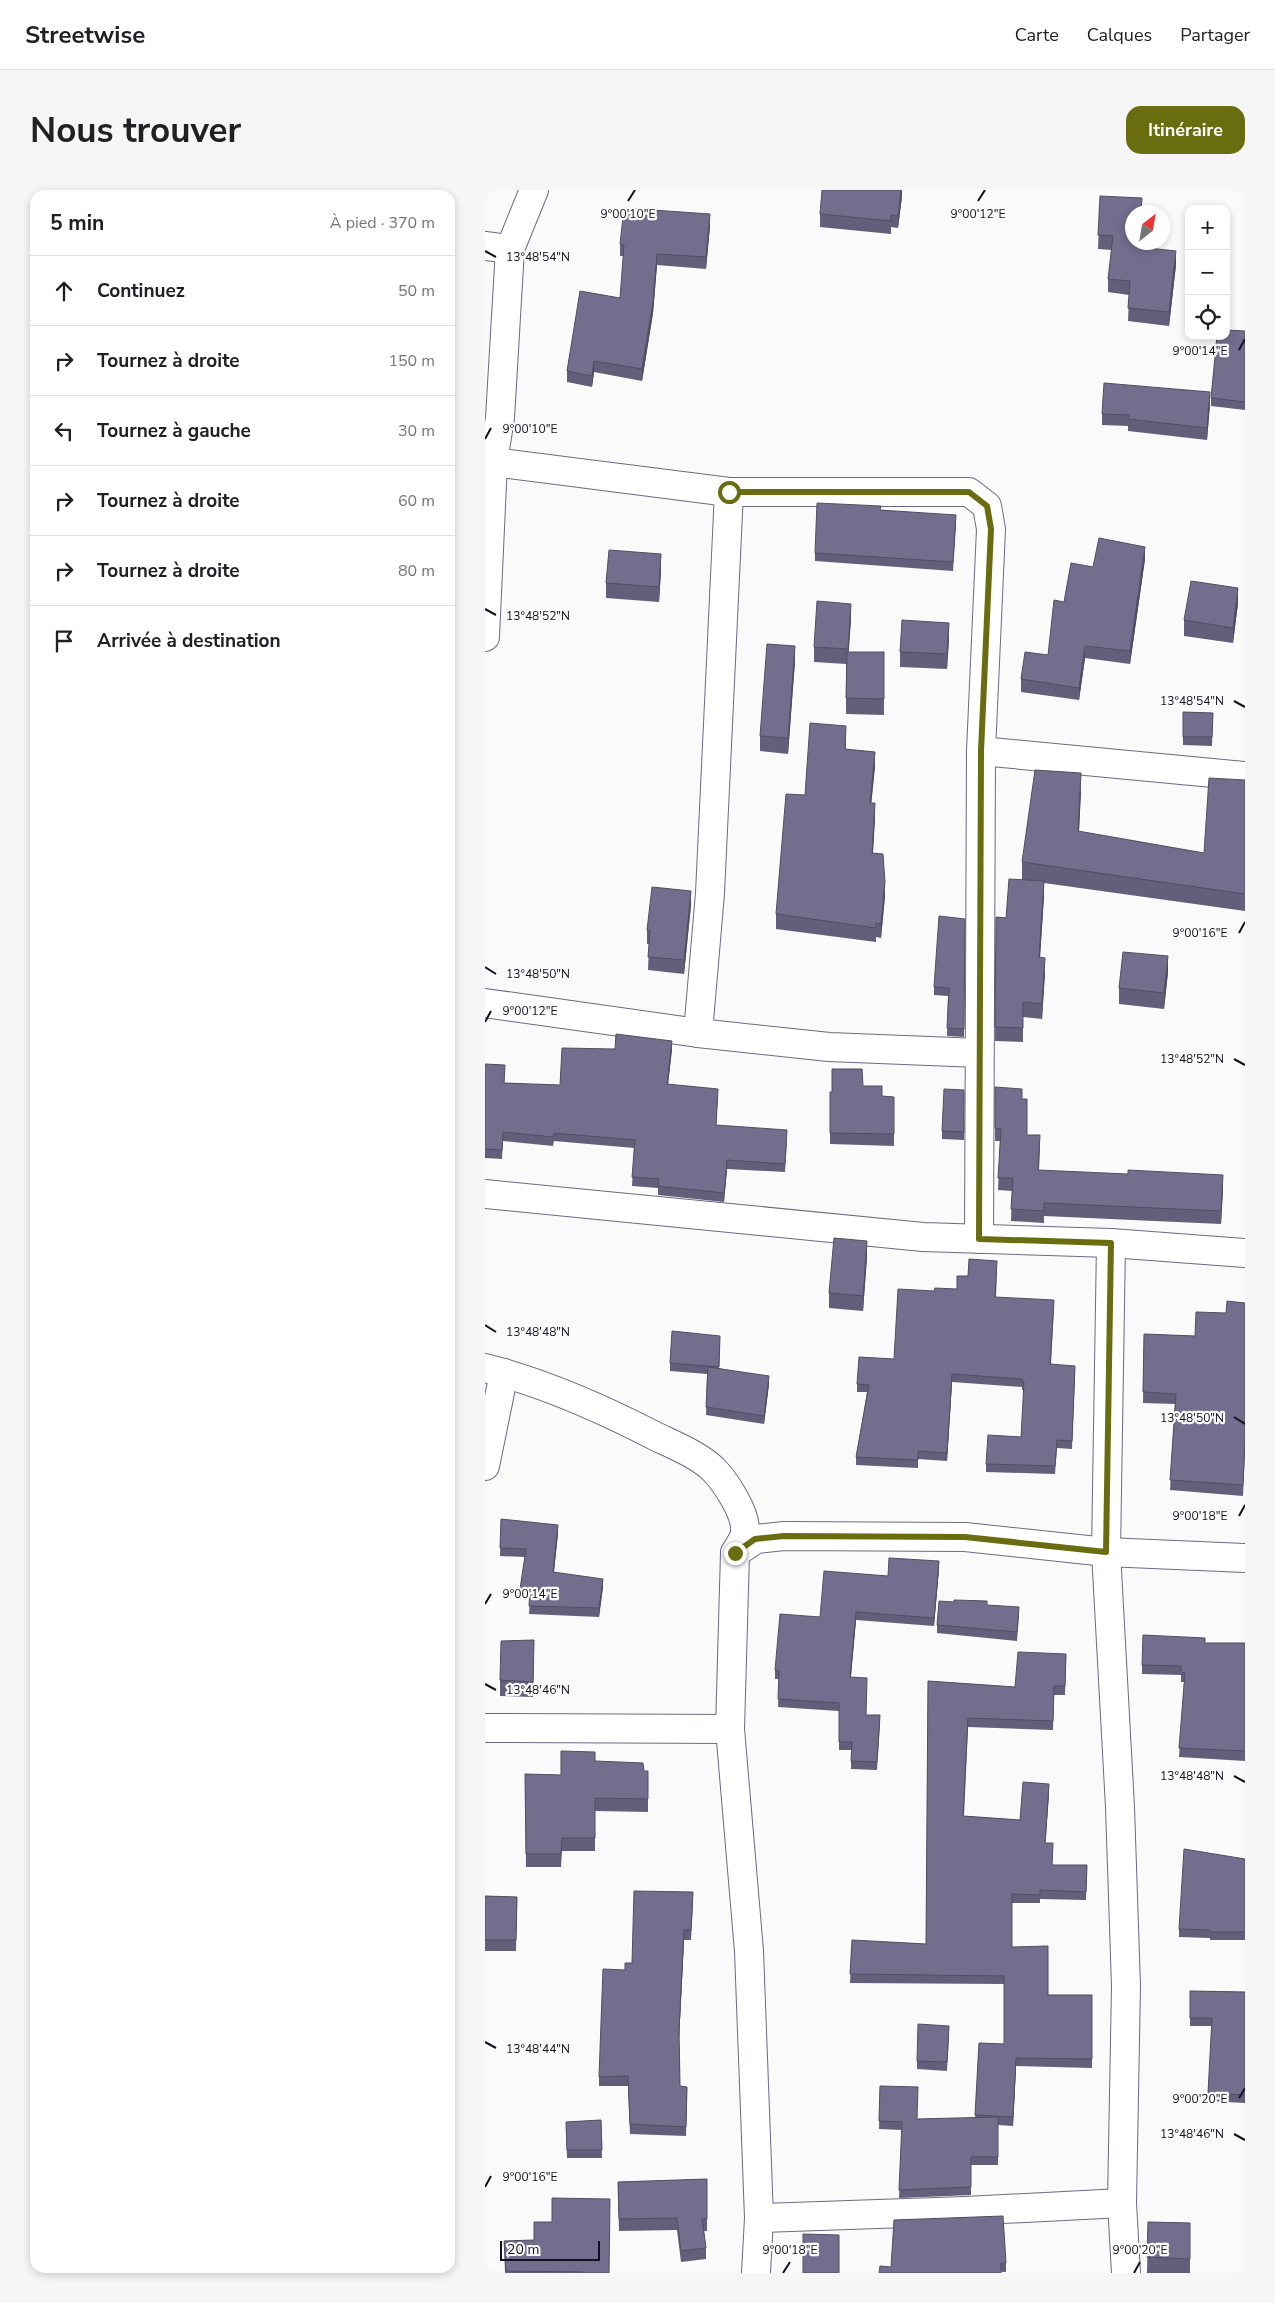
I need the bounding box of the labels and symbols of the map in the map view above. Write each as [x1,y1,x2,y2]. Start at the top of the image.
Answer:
north arrow [1125,205,1170,250]
text: 9°00'10"E [601,206,655,222]
text: 9°00'12"E [951,206,1005,222]
text: 13°48'54"N [506,249,570,265]
text: 9°00'14"E [1173,343,1227,359]
text: 9°00'10"E [503,421,557,437]
route start [718,481,741,504]
text: 13°48'52"N [506,608,570,624]
text: 13°48'54"N [1160,693,1224,709]
text: 9°00'16"E [1173,925,1227,941]
text: 13°48'50"N [506,966,570,982]
text: 9°00'12"E [503,1003,557,1019]
text: 13°48'52"N [1160,1051,1224,1067]
text: 13°48'48"N [506,1324,570,1340]
text: 13°48'50"N [1160,1410,1224,1426]
text: 9°00'18"E [1173,1508,1227,1524]
route end [724,1542,747,1565]
text: 9°00'14"E [503,1586,557,1602]
text: 13°48'46"N [506,1682,570,1698]
text: 13°48'48"N [1160,1768,1224,1784]
text: 13°48'44"N [506,2041,570,2057]
text: 9°00'20"E [1173,2091,1227,2107]
text: 13°48'46"N [1160,2126,1224,2142]
text: 9°00'16"E [503,2169,557,2185]
scale bar [500,2238,600,2261]
text: 9°00'18"E [763,2242,817,2258]
text: 9°00'20"E [1113,2242,1167,2258]

